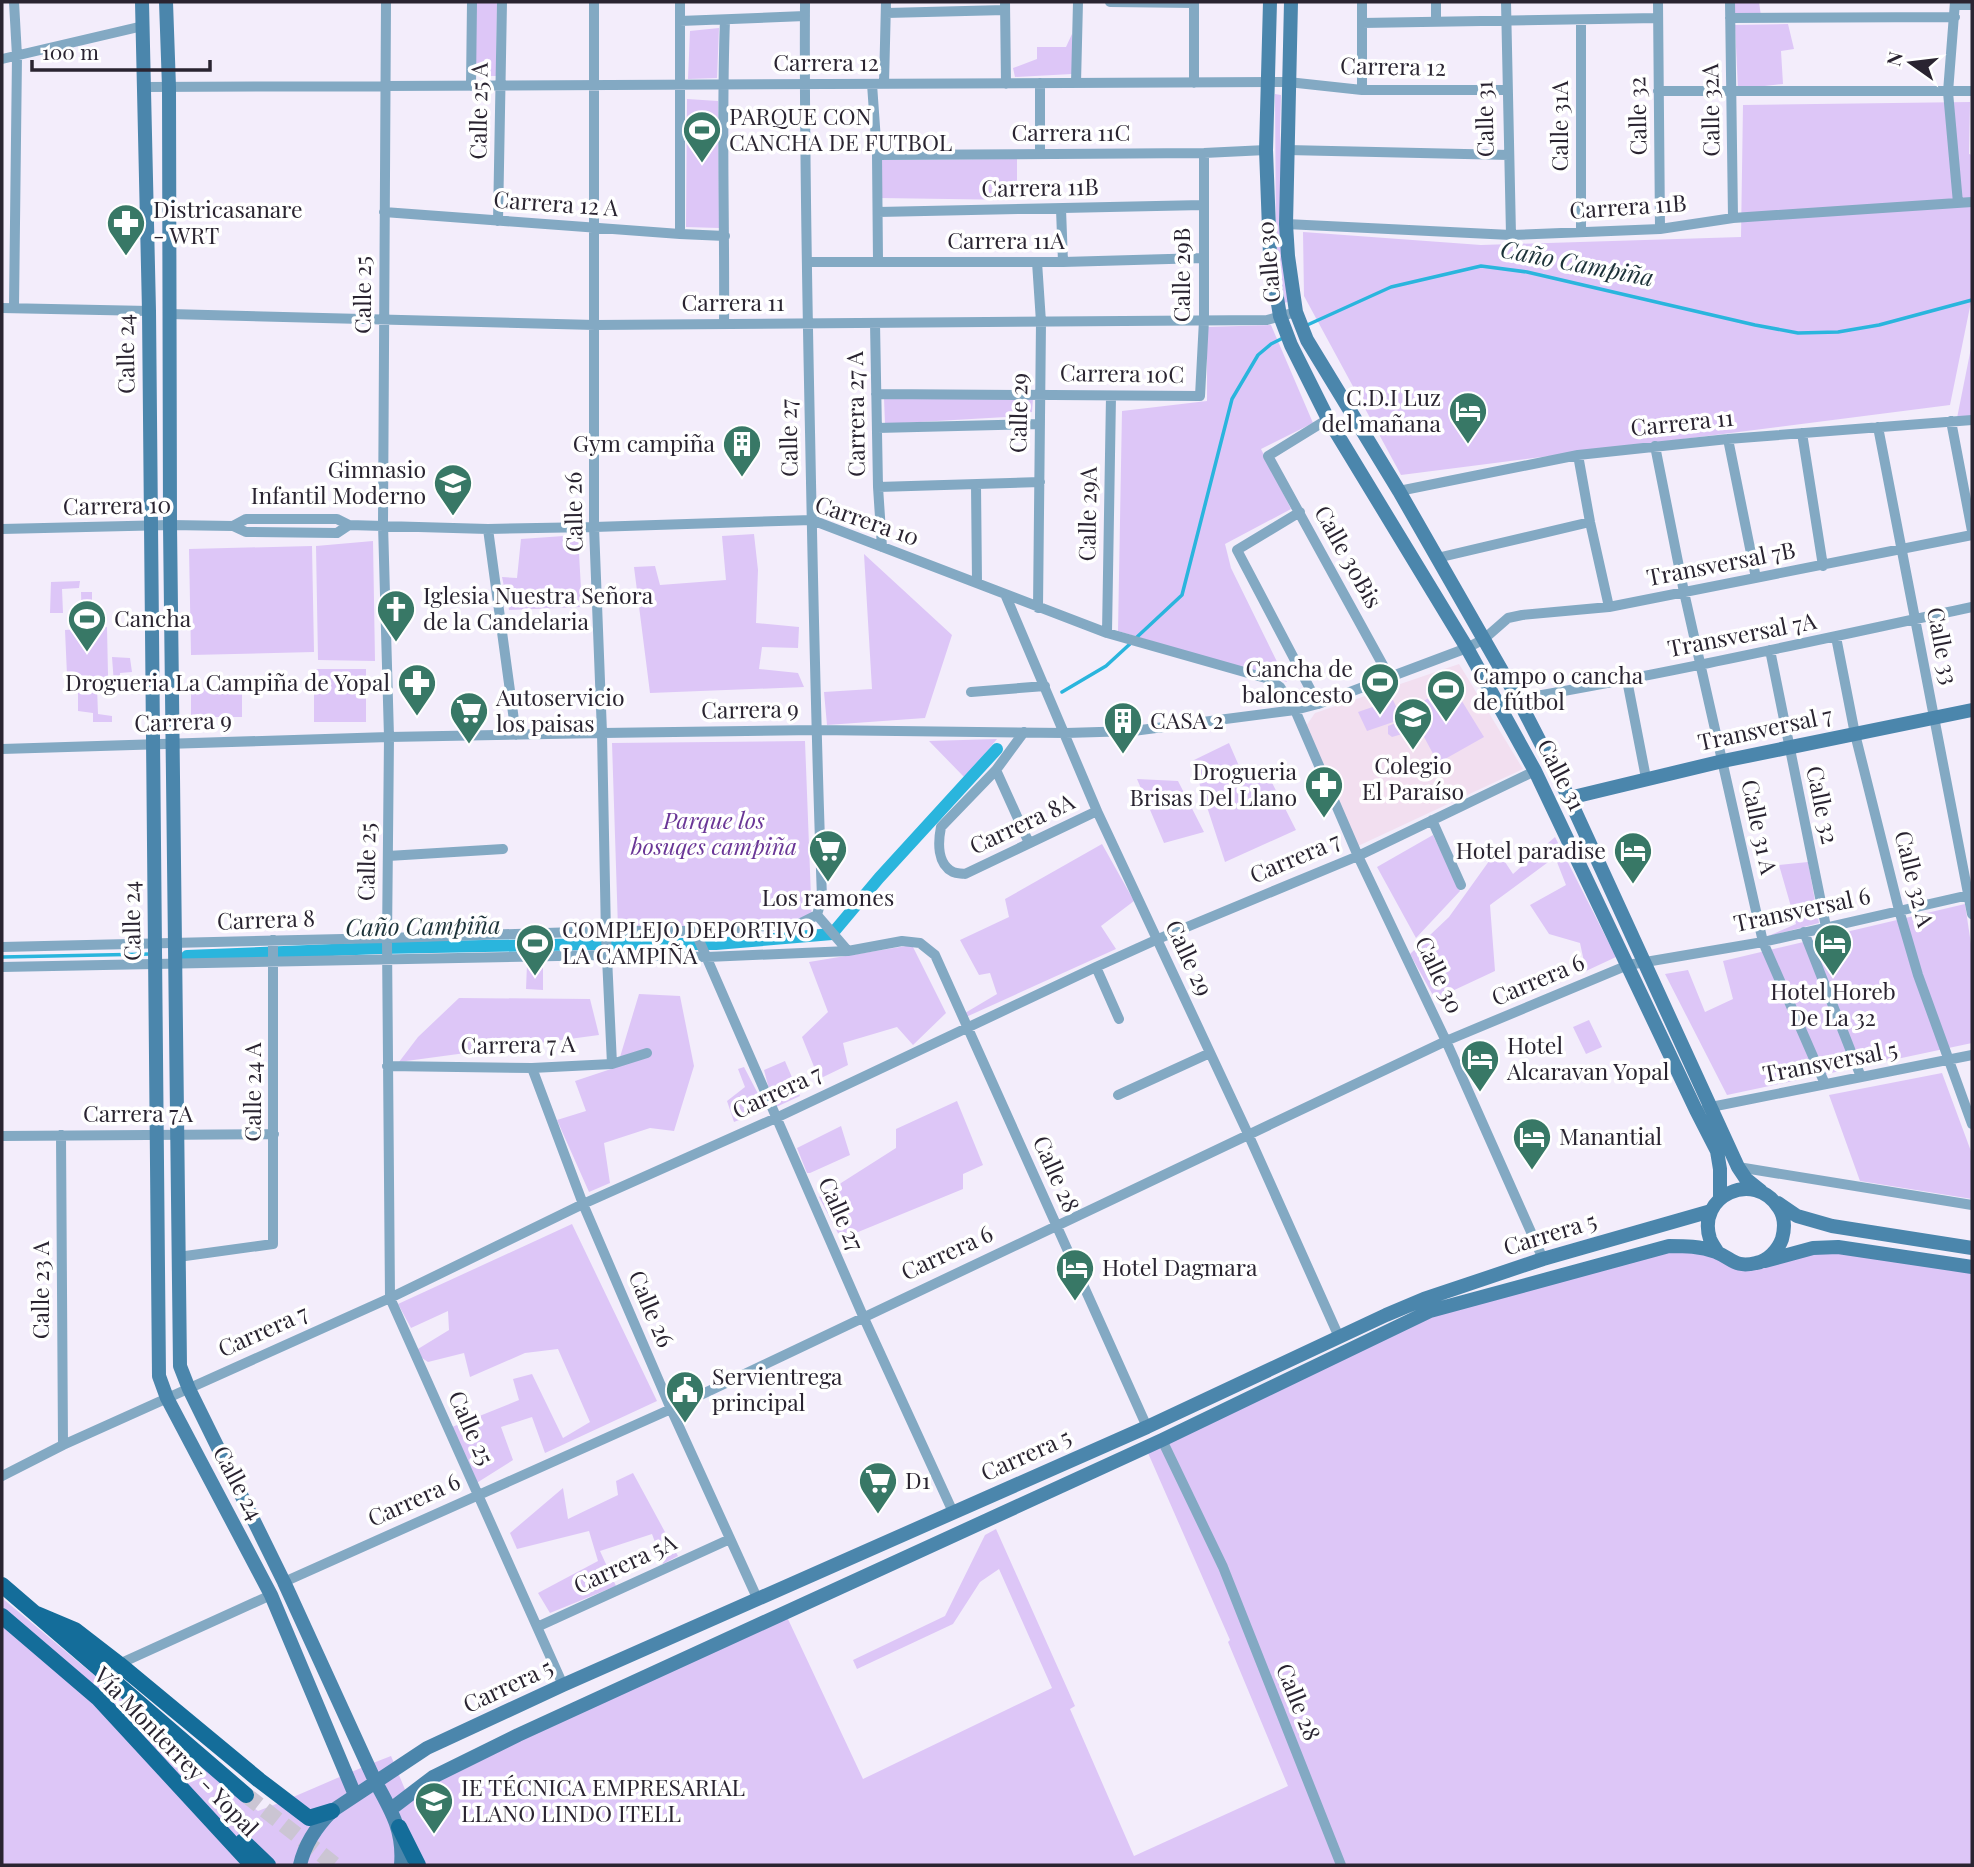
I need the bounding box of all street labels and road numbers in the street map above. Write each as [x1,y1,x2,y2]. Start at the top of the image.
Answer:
street label: Carrera 12 [773,46,879,77]
street label: Carrera 12 [1340,49,1446,82]
street label: Calle 25 A [461,62,494,160]
street label: Calle 32A [1693,63,1726,157]
street label: Calle 32 [1620,76,1653,156]
street label: Calle 31 [1467,80,1500,158]
street label: Calle 31A [1543,80,1574,171]
street label: Carrera 11C [1012,116,1130,147]
street label: Carrera 11B [981,170,1099,203]
street label: Carrera 12 A [493,183,620,222]
street label: Carrera 11B [1568,186,1688,225]
street label: Calle 30 [1249,220,1287,304]
street label: Carrera 11A [947,224,1065,255]
street label: Calle 29B [1165,228,1196,322]
street label: Calle 25 [346,256,377,334]
street label: Carrera 11 [681,286,785,317]
street label: Calle 24 [108,314,141,394]
street label: Carrera 27 A [838,350,871,477]
street label: Carrera 10C [1060,356,1184,389]
street label: Calle 29 [1001,373,1034,453]
street label: Calle 27 [771,398,804,477]
street label: Carrera 11 [1629,401,1735,442]
street label: Calle 29A [1070,466,1103,562]
street label: Calle 26 [556,471,589,553]
street label: Carrera 10 [811,487,924,552]
street label: Carrera 10 [63,488,171,521]
street label: Calle 30Bis [1308,499,1390,613]
street label: Transversal 7B [1644,533,1798,592]
street label: Transversal 7A [1665,604,1819,663]
street label: Calle 33 [1921,604,1966,687]
street label: Carrera 9 [701,692,799,725]
street label: Transversal 7 [1695,698,1835,757]
street label: Carrera 9 [134,703,232,738]
street label: Calle 31 [1531,733,1594,816]
street label: Calle 32 [1800,763,1847,847]
street label: Calle 31 A [1735,777,1786,877]
street label: Carrera 8A [964,785,1079,860]
street label: Calle 25 [349,823,382,901]
street label: Carrera 7 [1244,823,1345,890]
street label: Calle 32 A [1889,827,1943,931]
street label: Transversal 6 [1731,879,1873,938]
street label: Calle 24 [114,881,147,961]
street label: Carrera 8 [216,901,315,936]
street label: Calle 29 [1159,914,1221,1000]
street label: Calle 30 [1409,931,1472,1018]
street label: Carrera 6 [1486,945,1589,1012]
street label: Carrera 7 A [460,1027,576,1060]
street label: Transversal 5 [1760,1032,1900,1089]
street label: Calle 24 A [236,1042,267,1142]
street label: Carrera 7 [727,1056,827,1125]
street label: Carrera 7A [83,1097,193,1128]
street label: Calle 28 [1027,1130,1088,1216]
street label: Calle 27 [812,1171,873,1256]
street label: Carrera 5 [1499,1204,1600,1261]
street label: Carrera 6 [895,1217,997,1286]
street label: Calle 23 A [24,1240,55,1339]
street label: Calle 26 [622,1265,682,1352]
street label: Carrera 7 [213,1296,313,1363]
street label: Calle 25 [442,1385,502,1469]
street label: Carrera 5 [975,1420,1075,1487]
street label: Calle 24 [207,1440,272,1525]
street label: Carrera 6 [362,1465,465,1533]
street label: Carrera 5A [568,1525,681,1600]
street label: Carrera 5 [457,1650,557,1719]
street label: Calle 28 [1270,1658,1329,1745]
street label: Vía Monterrey - Yopal [87,1659,266,1843]

